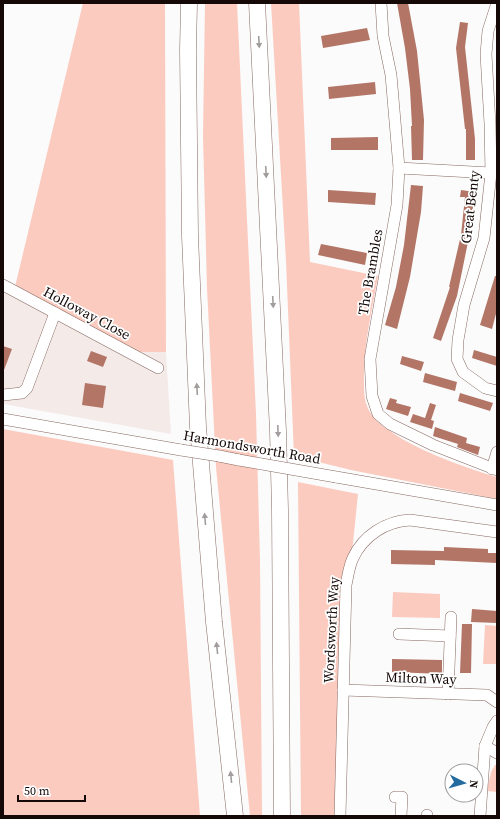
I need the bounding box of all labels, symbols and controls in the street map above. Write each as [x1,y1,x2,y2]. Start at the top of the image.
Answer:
one-way arrow [256,36,263,48]
one-way arrow [263,166,269,179]
street label: Great Benty [456,169,484,245]
street label: The Brambles [353,228,387,316]
street label: Holloway Close [40,282,134,344]
one-way arrow [269,296,276,308]
one-way arrow [193,383,200,395]
street label: Harmondsworth Road [182,425,322,469]
one-way arrow [275,425,281,438]
one-way arrow [201,513,208,525]
street label: Wordsworth Way [318,575,344,684]
one-way arrow [213,642,220,654]
street label: Milton Way [385,667,458,689]
north arrow [444,763,484,803]
one-way arrow [228,771,234,783]
scale bar [18,777,85,803]
text: N [466,779,481,789]
text: 50 m [24,783,50,799]

